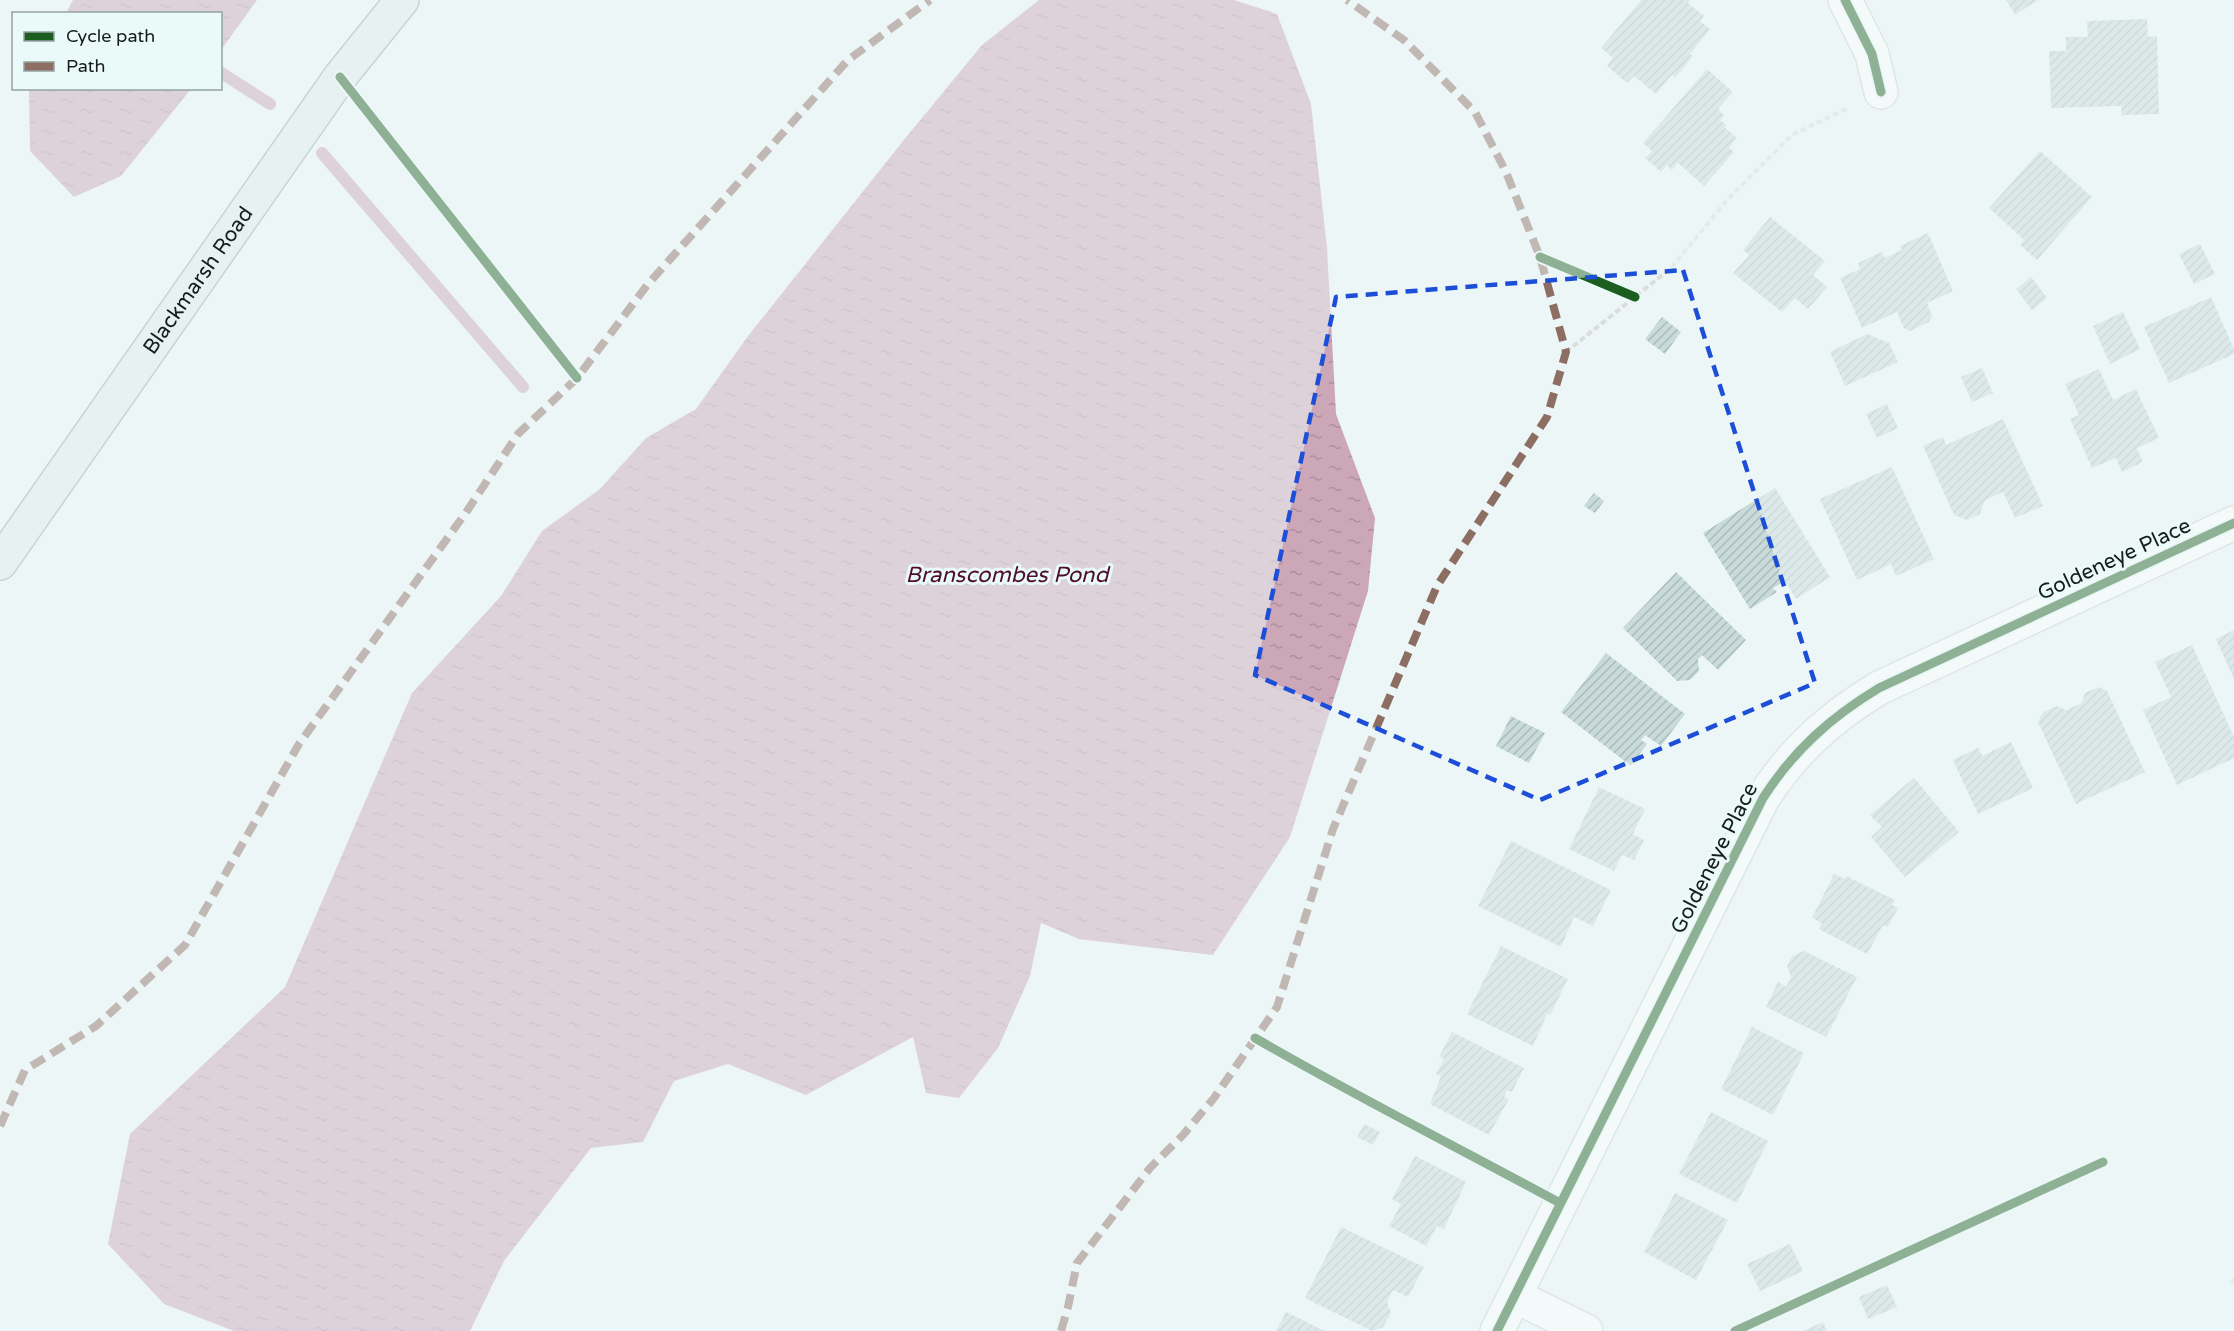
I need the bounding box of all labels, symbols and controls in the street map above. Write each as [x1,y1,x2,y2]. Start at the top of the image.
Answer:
legend [12,12,222,90]
text: Cycle path [66,25,155,47]
text: Path [66,55,105,77]
street label: Blackmarsh Road [138,202,258,359]
street label: Goldeneye Place [2034,513,2195,606]
water label: Branscombes Pond [906,562,1112,588]
street label: Goldeneye Place [1666,778,1763,938]

